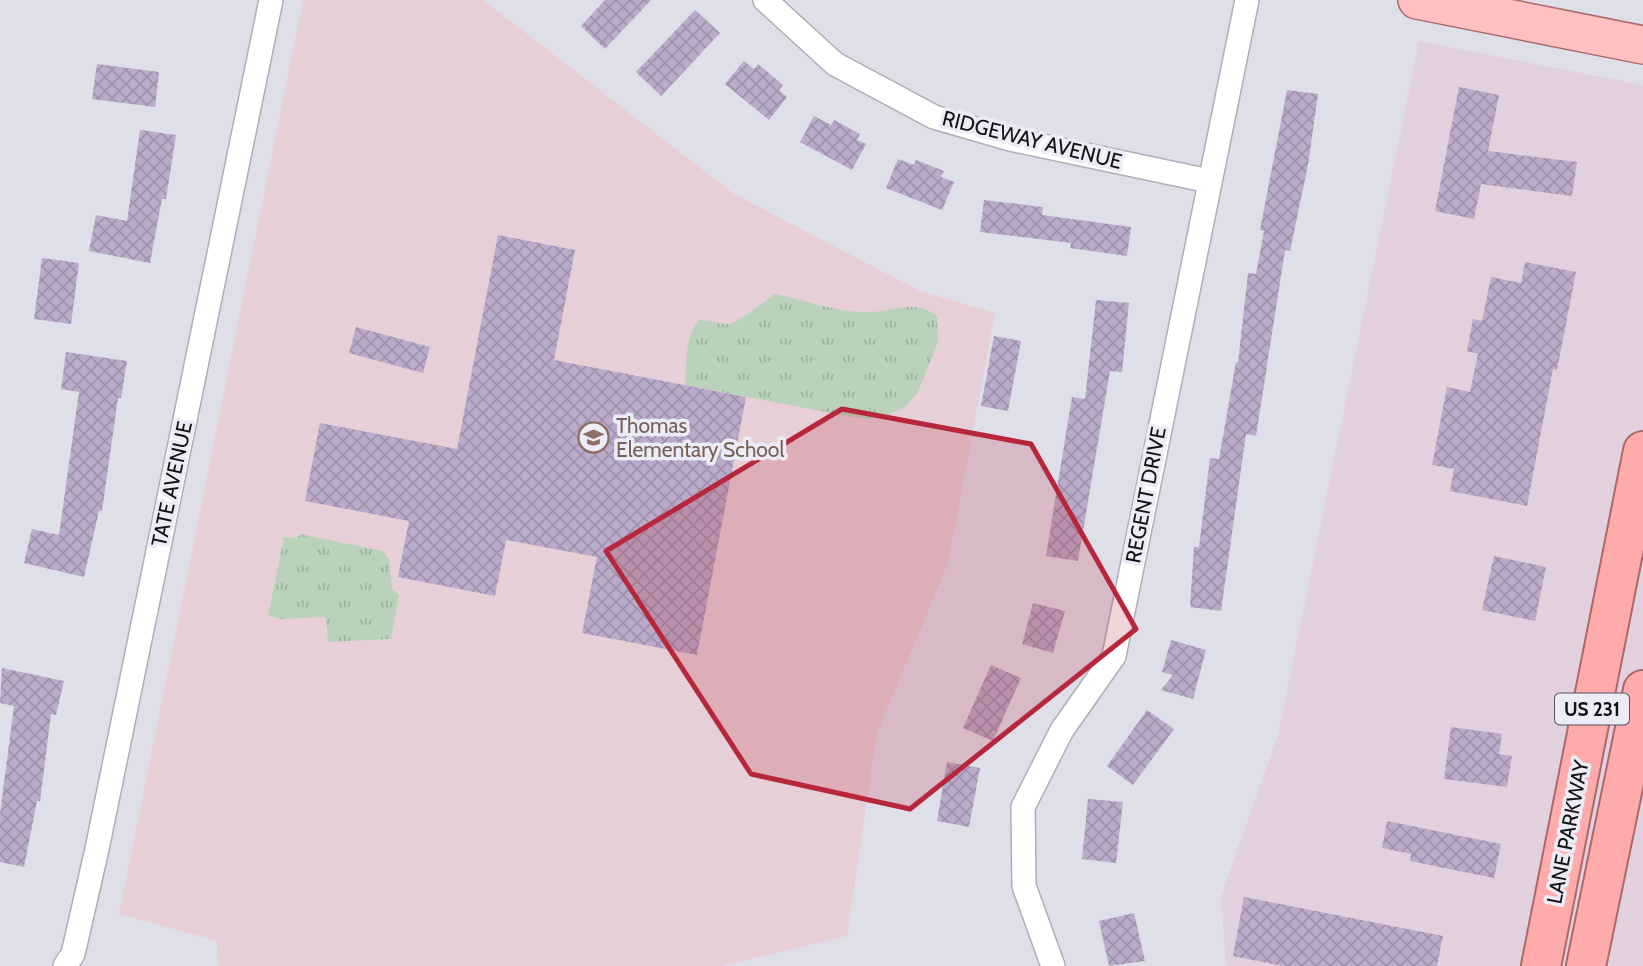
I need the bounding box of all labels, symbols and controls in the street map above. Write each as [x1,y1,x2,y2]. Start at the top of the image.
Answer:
street label: RIDGEWAY AVENUE [940,105,1125,174]
place label: Thomas Elementary School [616,413,784,462]
street label: TATE AVENUE [146,419,197,549]
school or university icon: Thomas Elementary School [576,421,610,455]
street label: REGENT DRIVE [1120,425,1171,565]
road number: US 231 [1555,694,1629,724]
street label: LANE PARKWAY [1541,757,1594,906]

